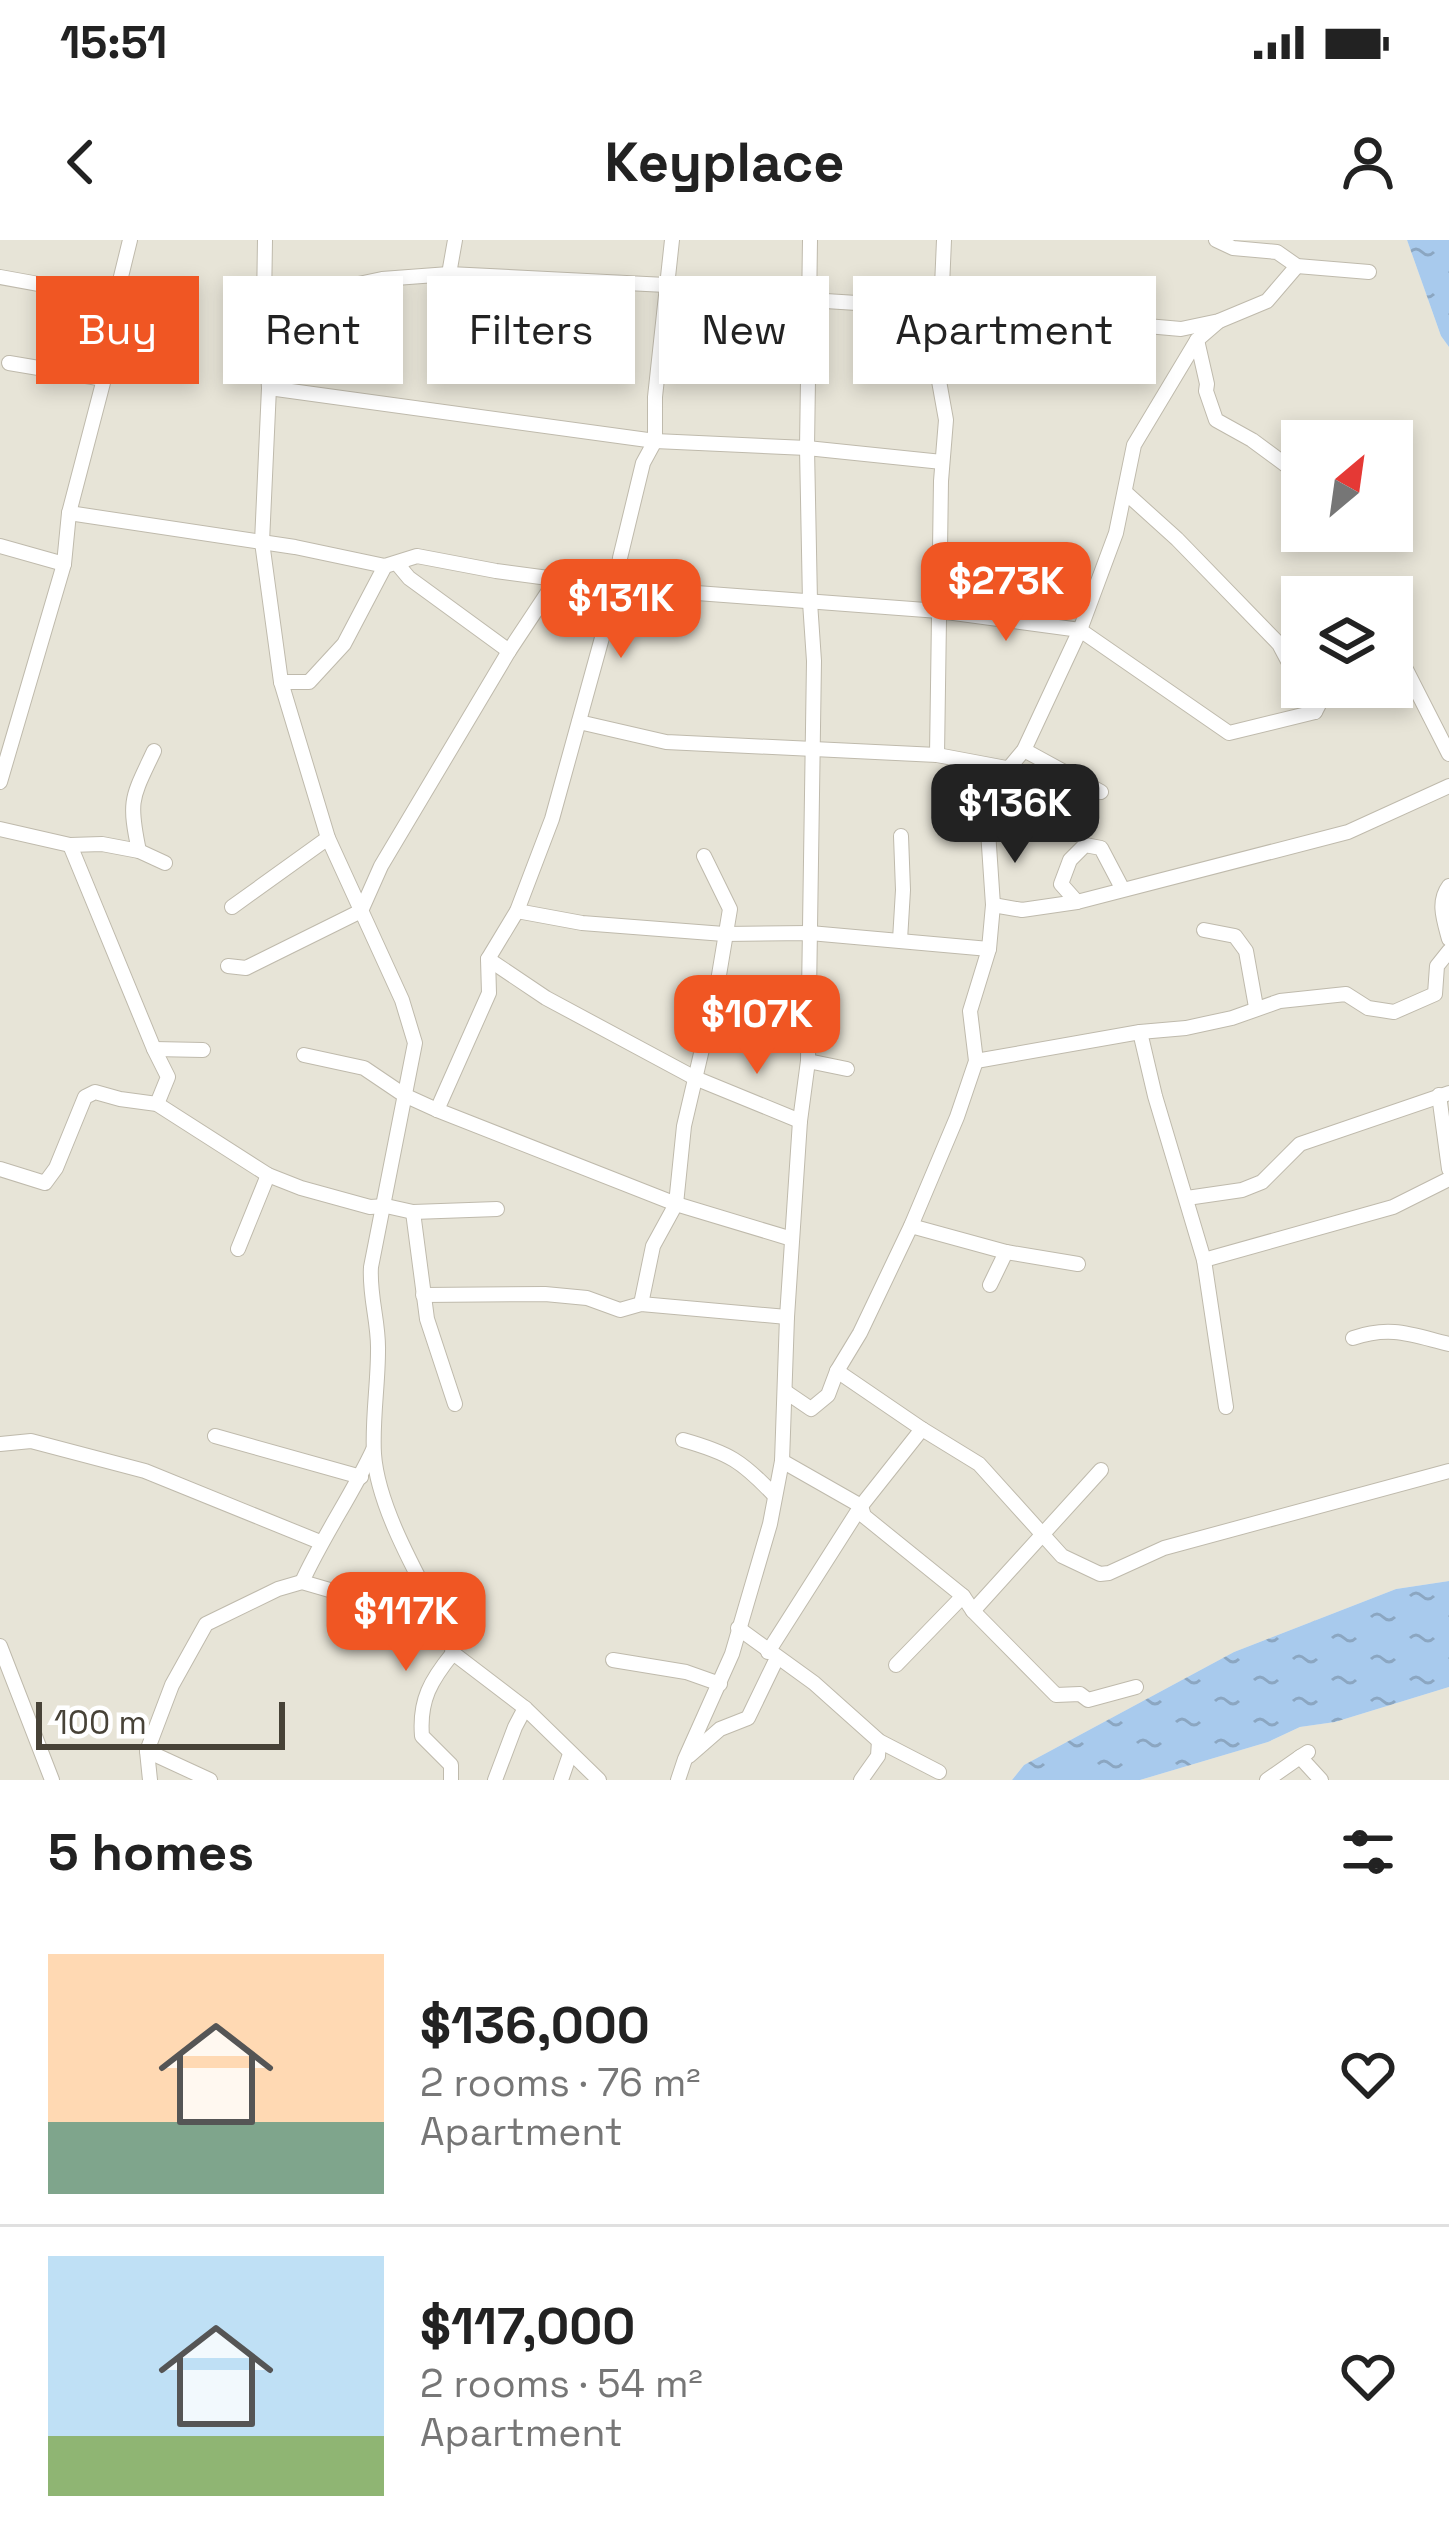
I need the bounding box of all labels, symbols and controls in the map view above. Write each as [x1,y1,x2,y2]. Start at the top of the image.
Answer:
text: 15:51 [60,14,167,71]
text: Keyplace [605,128,844,197]
icon: back [48,129,114,195]
icon: person [1335,129,1401,195]
chip: Buy [36,276,199,384]
chip: Rent [223,276,403,384]
chip: Filters [427,276,635,384]
chip: New [659,276,829,384]
chip: Apartment [853,276,1156,384]
north arrow [1281,420,1413,552]
map controls [1281,420,1413,708]
pin: $273K [922,542,1090,644]
text: $273K [948,556,1064,605]
pin: $131K [537,559,705,661]
text: $131K [568,573,674,622]
button: layers [1281,576,1413,708]
pin: $136K [931,764,1099,866]
text: $136K [958,778,1072,827]
pin: $107K [673,975,841,1077]
text: $107K [701,989,813,1038]
pin: $117K [322,1572,490,1674]
text: $117K [354,1586,458,1635]
scale bar [36,1696,285,1749]
text: 100 m [54,1702,147,1744]
icon: filters [1335,1819,1401,1885]
text: 5 homes [48,1820,254,1885]
text: $136,000 [420,1993,650,2058]
icon: home [144,2002,288,2146]
icon: heart [1335,2041,1401,2107]
text: 2 rooms · 76 m² [420,2058,701,2107]
text: Apartment [420,2107,623,2156]
text: $117,000 [420,2294,635,2359]
icon: home [144,2304,288,2448]
icon: heart [1335,2343,1401,2409]
text: 2 rooms · 54 m² [420,2359,703,2408]
text: Apartment [420,2408,623,2457]

